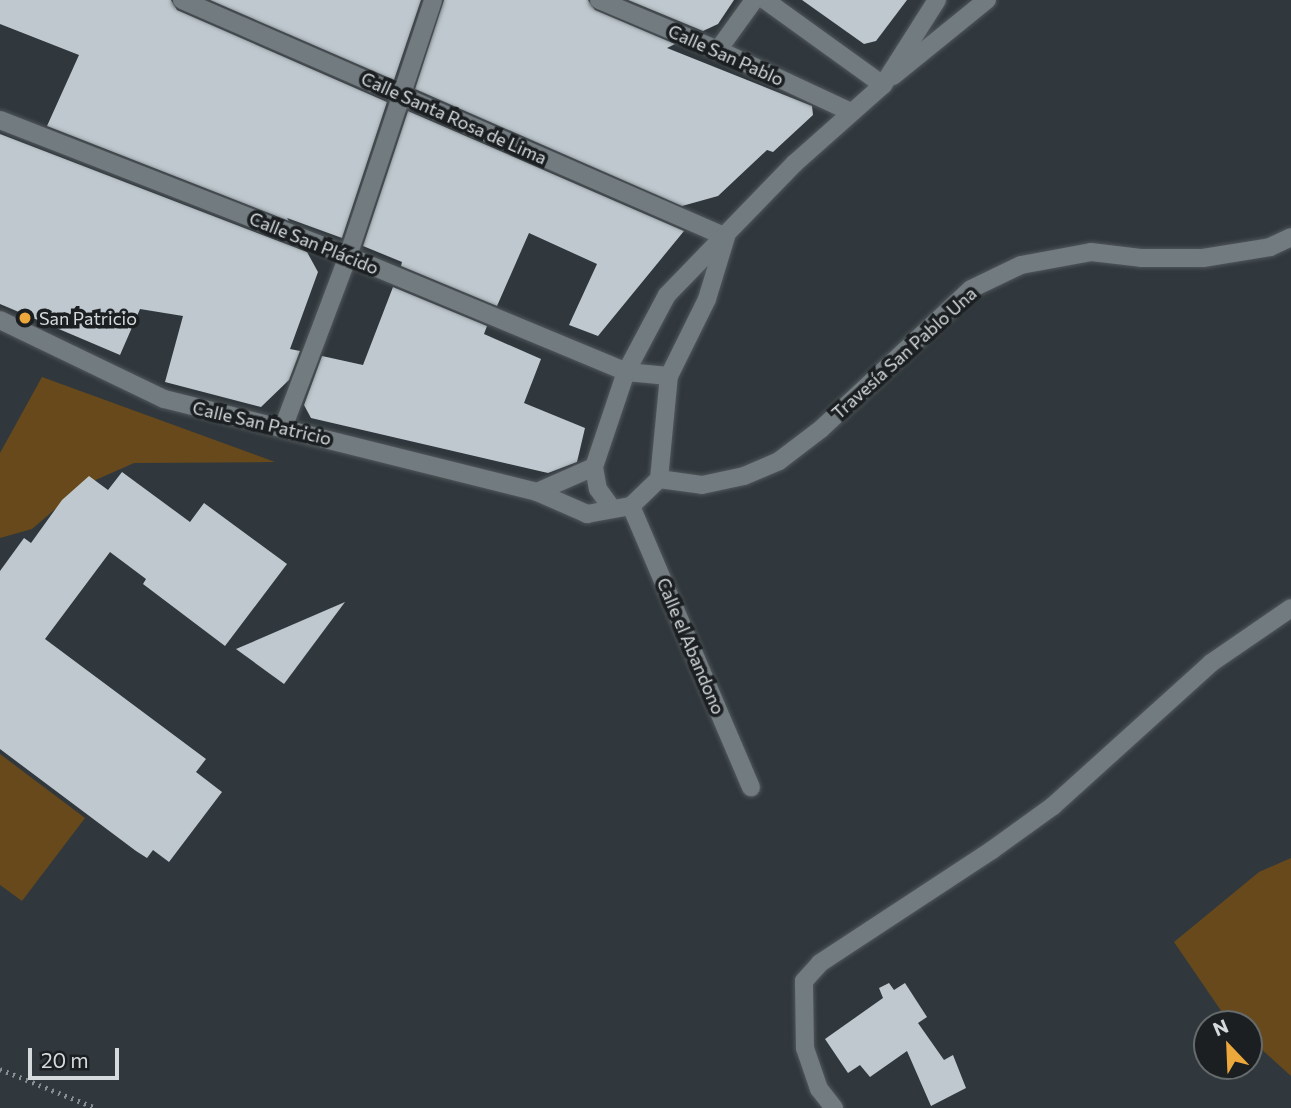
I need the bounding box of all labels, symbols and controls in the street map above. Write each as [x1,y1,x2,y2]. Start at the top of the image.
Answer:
street label: Calle San Pablo [665,20,787,90]
street label: Calle Santa Rosa de Lima [358,67,550,169]
street label: Calle San Plácido [246,207,382,279]
street label: Travesía San Pablo Una [827,282,981,424]
place label: San Patricio [39,307,137,329]
marker: San Patricio [17,310,33,326]
street label: Calle San Patricio [191,397,333,449]
street label: Calle el Abandono [652,574,730,718]
north arrow [1193,1010,1263,1080]
text: N [1209,1014,1231,1040]
scale bar [32,1034,122,1078]
text: 20 m [41,1047,89,1072]

